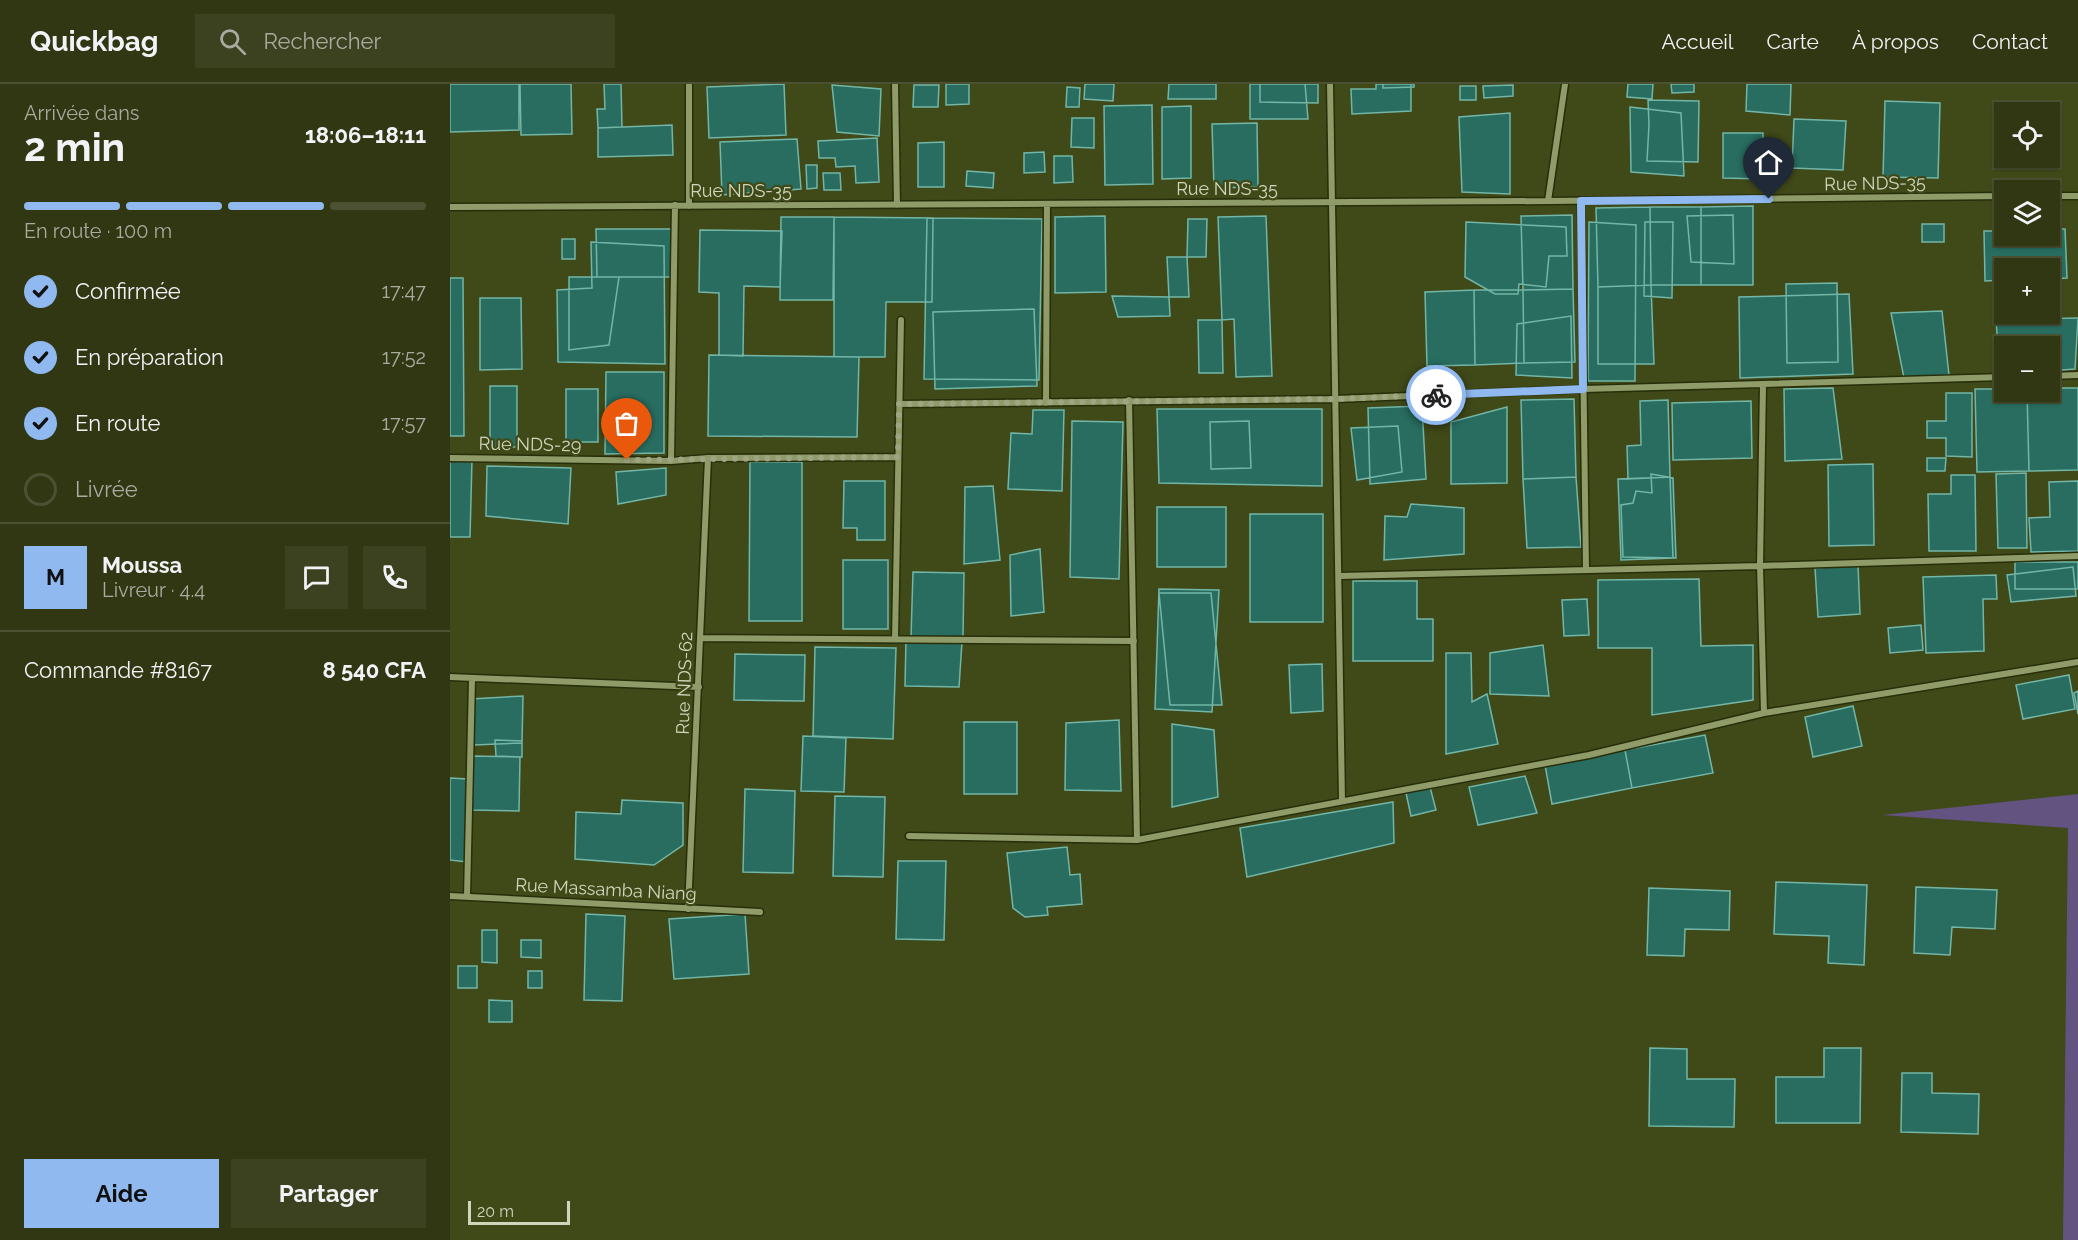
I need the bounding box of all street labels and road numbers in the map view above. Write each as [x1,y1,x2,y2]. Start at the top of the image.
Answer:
street label: Rue NDS-35 [1824,172,1926,194]
street label: Rue NDS-35 [1176,178,1278,199]
street label: Rue NDS-35 [690,180,792,201]
street label: Rue NDS-29 [479,433,581,455]
street label: Rue NDS-62 [672,631,696,735]
street label: Rue Massamba Niang [515,874,697,904]

